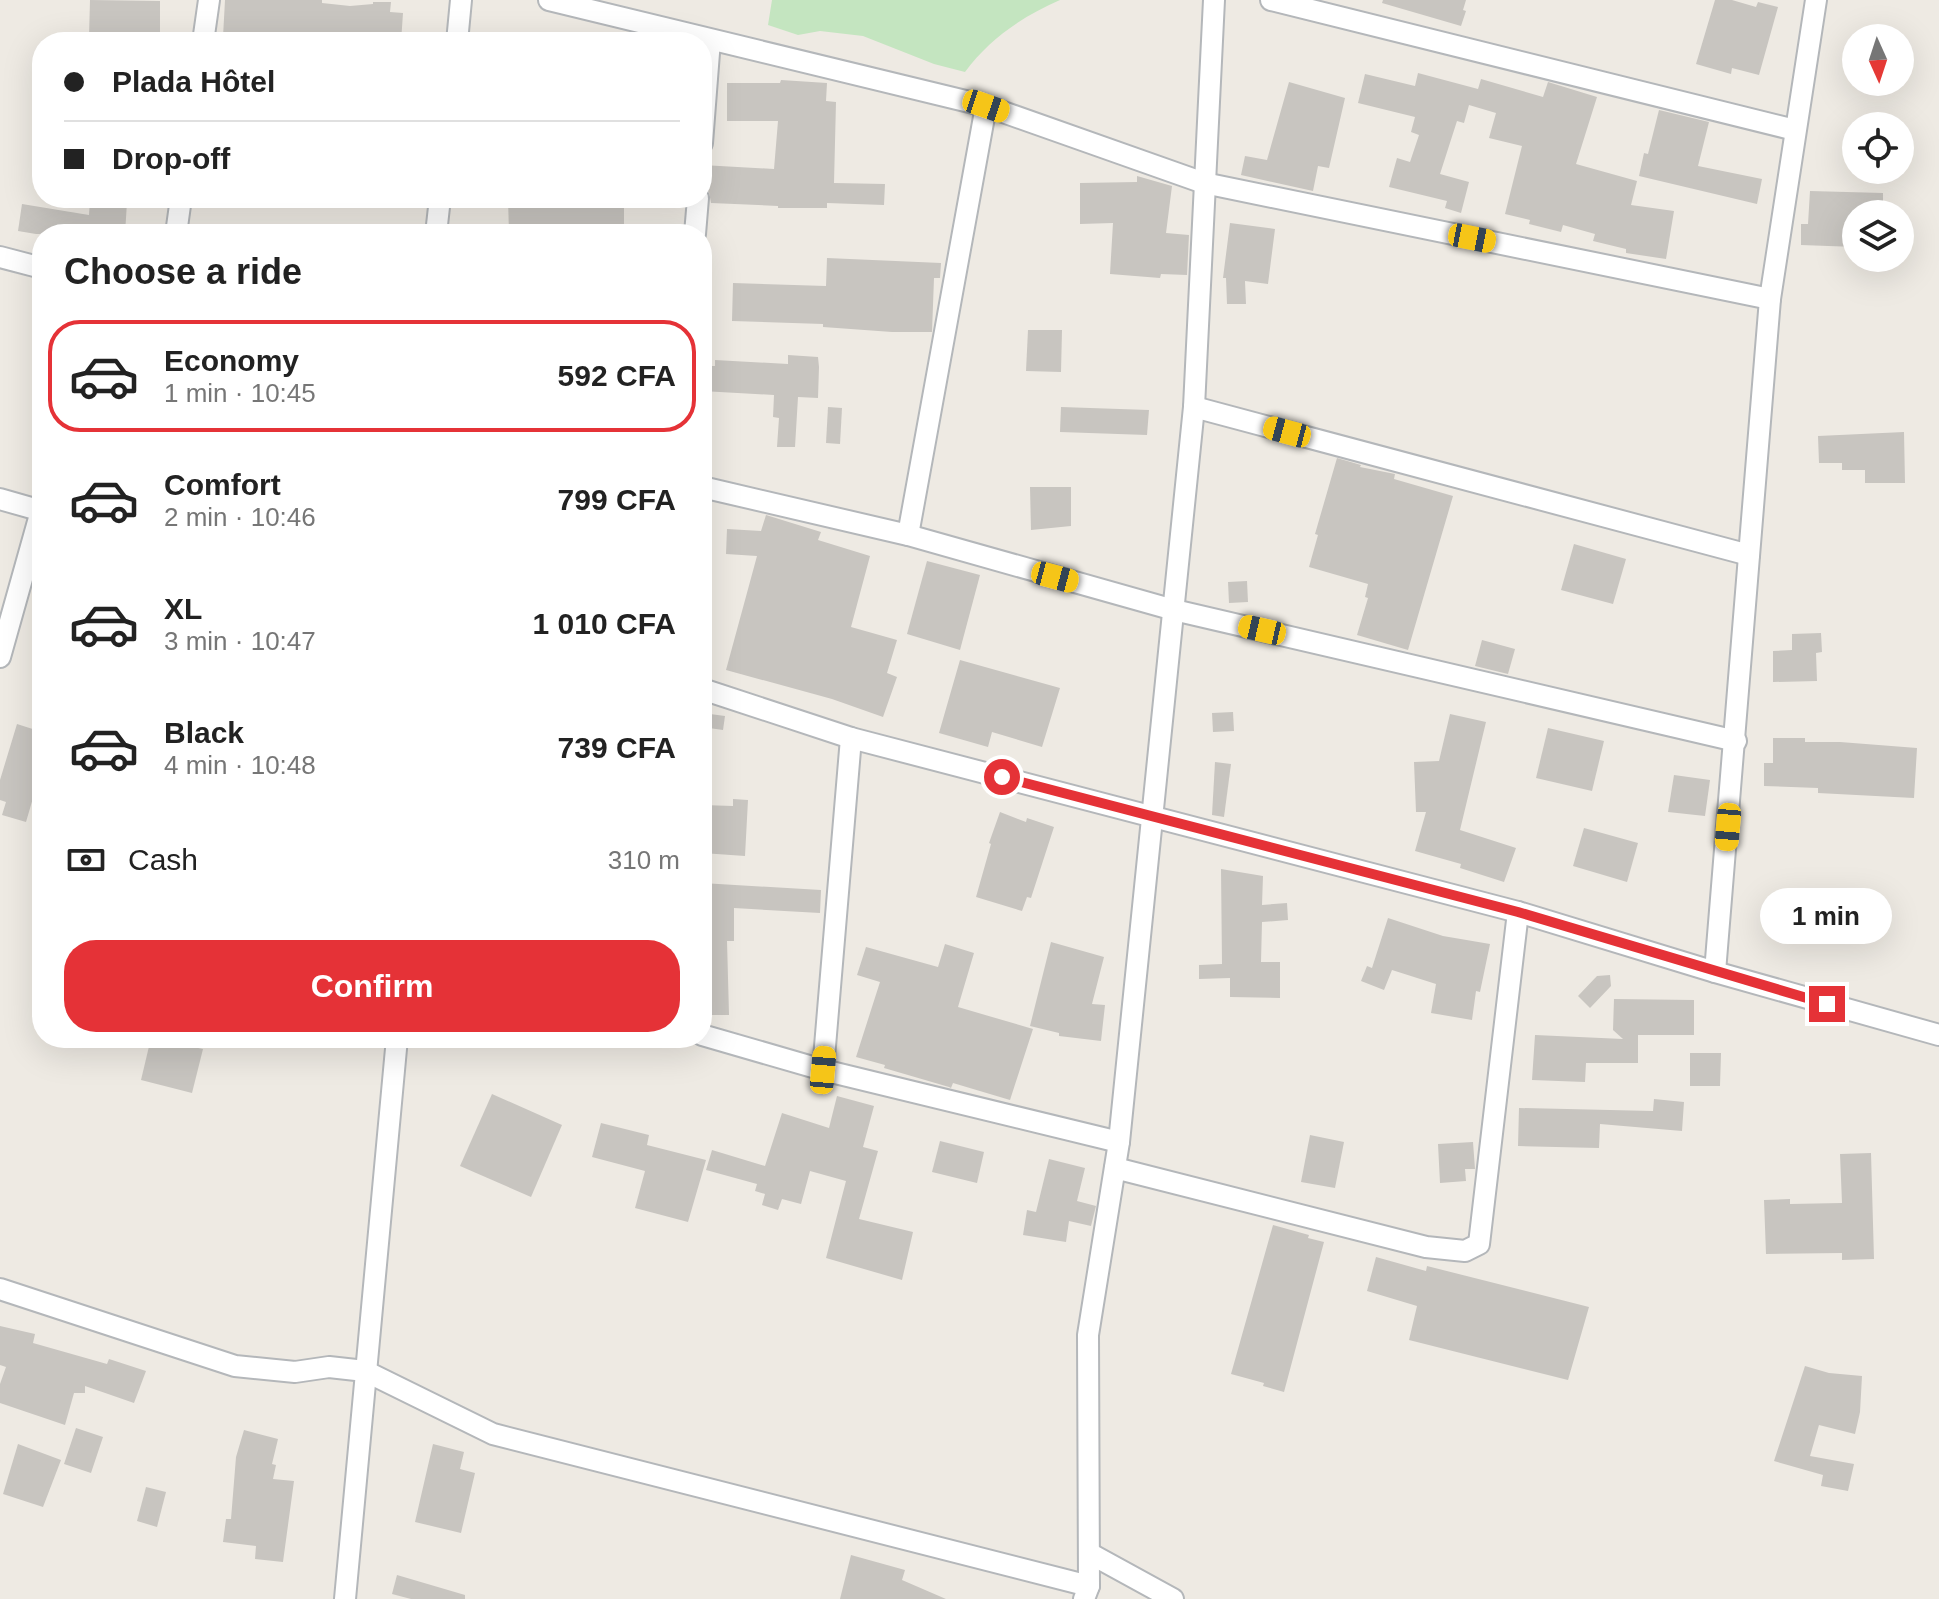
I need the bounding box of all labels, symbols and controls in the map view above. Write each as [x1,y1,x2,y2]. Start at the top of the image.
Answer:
north arrow [1842,24,1914,96]
map controls [1842,24,1914,272]
text: Plada Hôtel [112,65,275,98]
car [959,87,1013,125]
button: locate [1842,112,1914,184]
text: Drop-off [112,142,230,175]
button: layers [1842,200,1914,272]
car [1446,222,1498,254]
text: Choose a ride [64,251,302,292]
icon: car [68,340,140,412]
text: Economy [164,344,299,377]
text: 592 CFA [558,359,676,392]
text: 1 min · 10:45 [164,378,316,408]
car [1261,414,1313,450]
icon: car [68,464,140,536]
text: Comfort [164,468,281,501]
text: 799 CFA [558,483,676,516]
text: 2 min · 10:46 [164,502,316,532]
car [1029,559,1081,595]
icon: car [68,588,140,660]
text: XL [164,592,202,625]
text: 1 010 CFA [533,607,676,640]
car [1236,613,1288,647]
text: 3 min · 10:47 [164,626,316,656]
icon: car [68,712,140,784]
text: Black [164,716,244,749]
text: 739 CFA [558,731,676,764]
text: 4 min · 10:48 [164,750,316,780]
route start [984,759,1020,795]
car [1714,802,1742,852]
icon: cash [64,838,108,882]
text: Cash [128,843,198,876]
text: 310 m [608,845,680,875]
callout: 1 min [1761,888,1893,944]
text: 1 min [1792,901,1860,931]
button: Confirm [64,940,680,1032]
route end [1809,986,1845,1022]
car [809,1045,837,1095]

